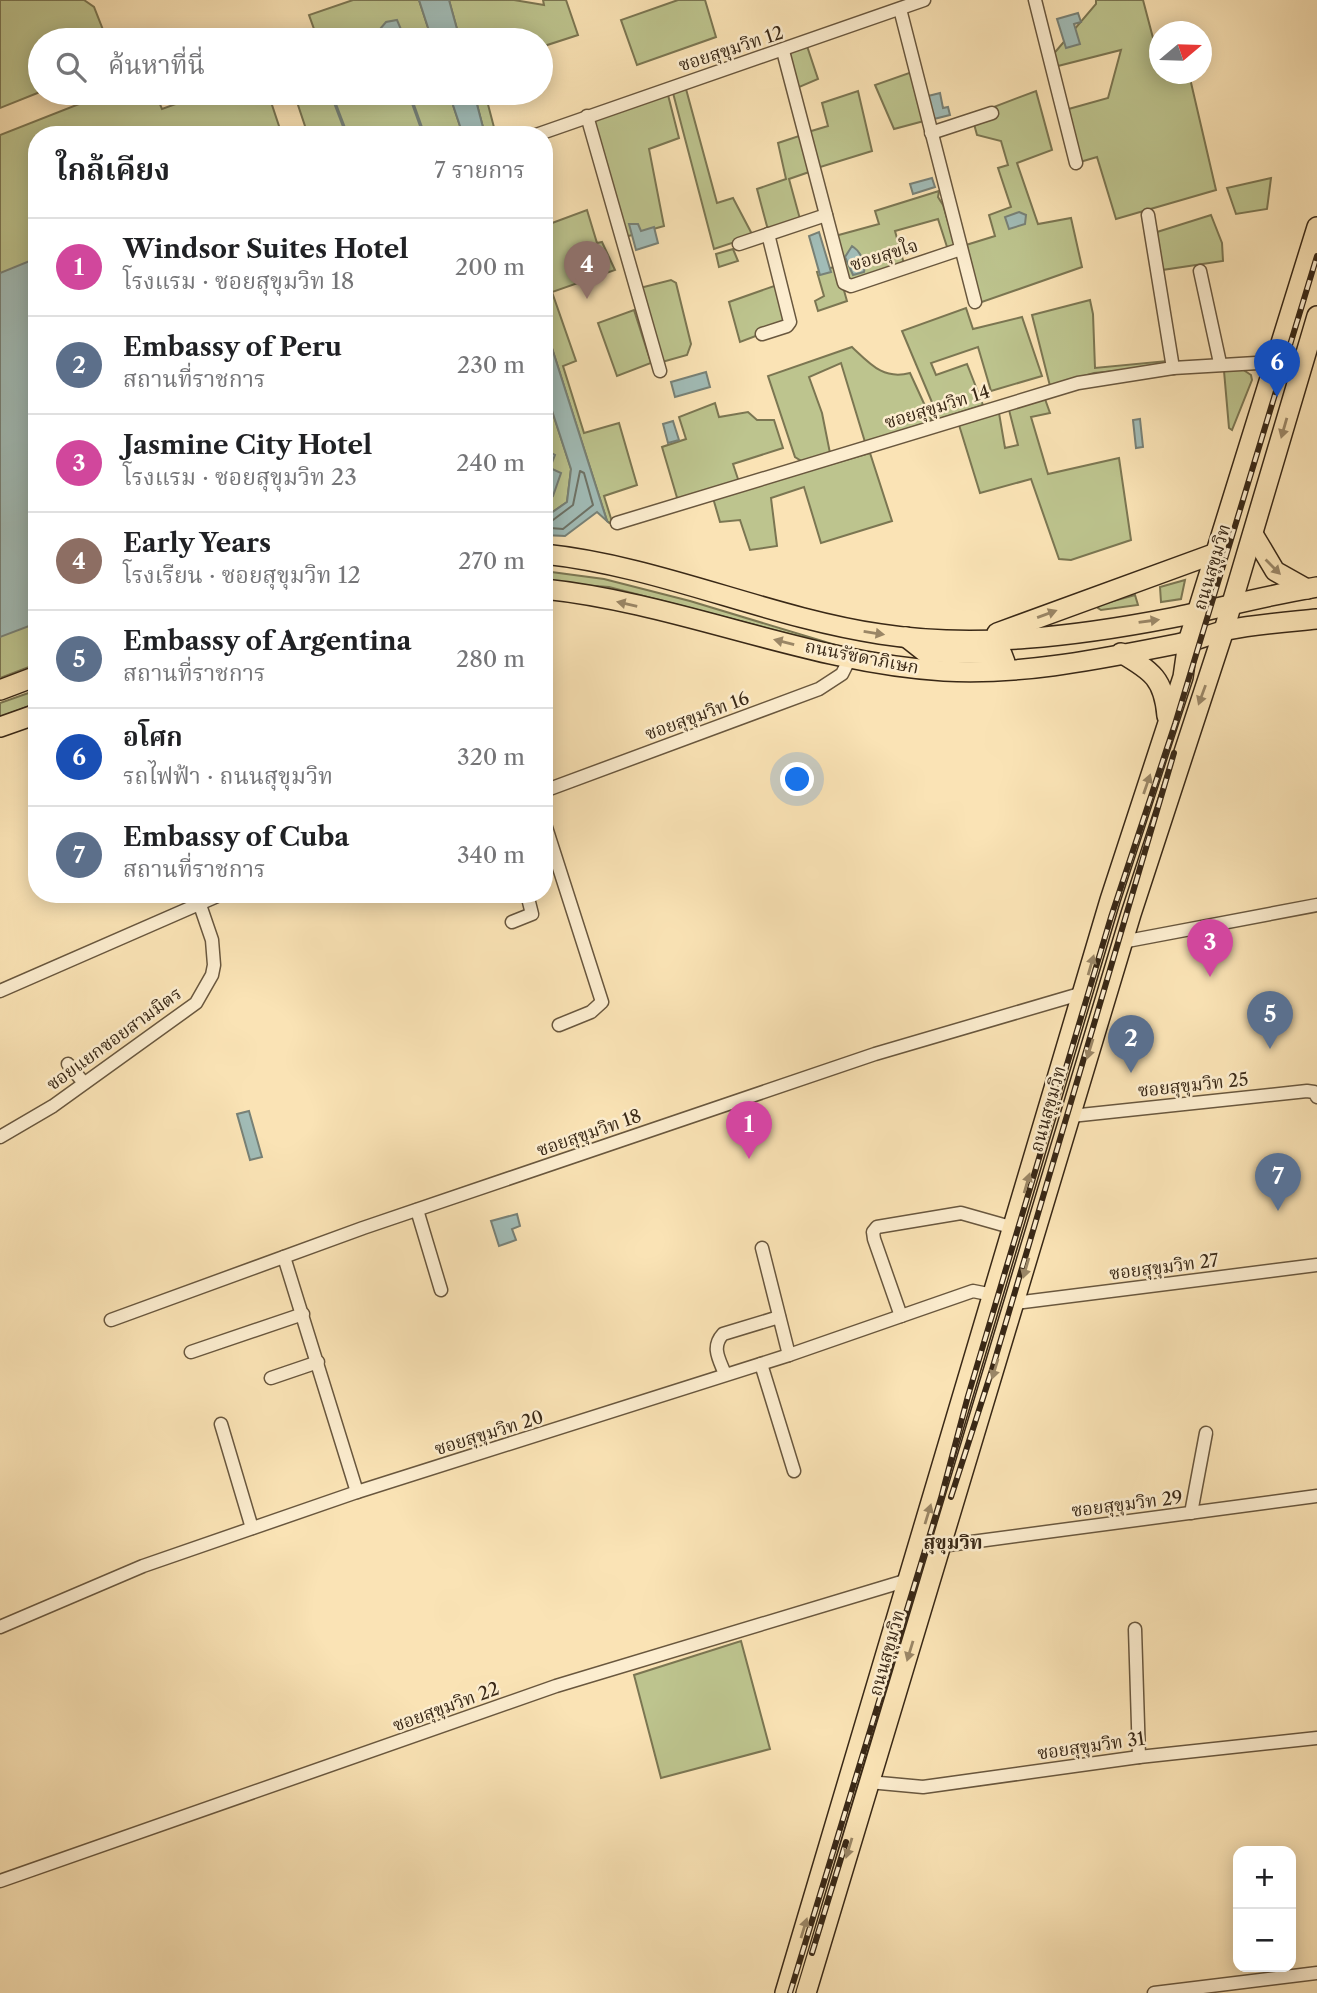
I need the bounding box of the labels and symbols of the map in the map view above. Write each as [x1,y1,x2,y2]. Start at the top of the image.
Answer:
north arrow [1149,21,1212,84]
street label: ซอยสุขุมวิท 12 [676,22,786,77]
street label: ซอยสุขใจ [847,233,921,277]
pin: 4 [564,241,610,299]
pin: 6 [1254,339,1300,397]
street label: ซอยสุขุมวิท 14 [882,381,993,434]
one-way arrow [1278,418,1288,439]
street label: ถนนสุขุมวิท [1189,521,1236,613]
one-way arrow [1265,559,1282,576]
one-way arrow [616,599,638,610]
one-way arrow [1036,608,1057,619]
one-way arrow [1138,616,1160,627]
one-way arrow [863,628,885,639]
street label: ถนนรัชดาภิเษก [803,635,921,679]
one-way arrow [772,636,794,647]
one-way arrow [1196,684,1207,705]
street label: ซอยสุขุมวิท 16 [642,687,752,746]
your location [780,762,814,796]
one-way arrow [1142,774,1153,795]
pin: 3 [1187,919,1233,977]
one-way arrow [1086,954,1096,975]
street label: ซอยแยกซอยสามมิตร [42,983,186,1095]
pin: 5 [1247,991,1293,1049]
pin: 2 [1108,1015,1154,1073]
one-way arrow [1085,1039,1095,1060]
street label: ถนนสุขุมวิท [1025,1063,1072,1155]
street label: ซอยสุขุมวิท 25 [1137,1068,1249,1103]
pin: 1 [726,1101,772,1159]
street label: ซอยสุขุมวิท 18 [534,1105,645,1162]
pin: 7 [1255,1153,1301,1211]
one-way arrow [1022,1172,1032,1193]
street label: ซอยสุขุมวิท 27 [1108,1249,1220,1286]
one-way arrow [1020,1257,1030,1278]
one-way arrow [989,1358,999,1379]
street label: ซอยสุขุมวิท 20 [432,1406,546,1461]
street label: ซอยสุขุมวิท 29 [1070,1486,1184,1523]
one-way arrow [923,1504,933,1525]
district label: สุขุมวิท [923,1531,983,1555]
street label: ถนนสุขุมวิท [864,1607,911,1699]
one-way arrow [904,1641,914,1662]
street label: ซอยสุขุมวิท 22 [390,1678,503,1737]
street label: ซอยสุขุมวิท 31 [1036,1728,1147,1765]
one-way arrow [844,1837,854,1858]
one-way arrow [800,1917,810,1938]

